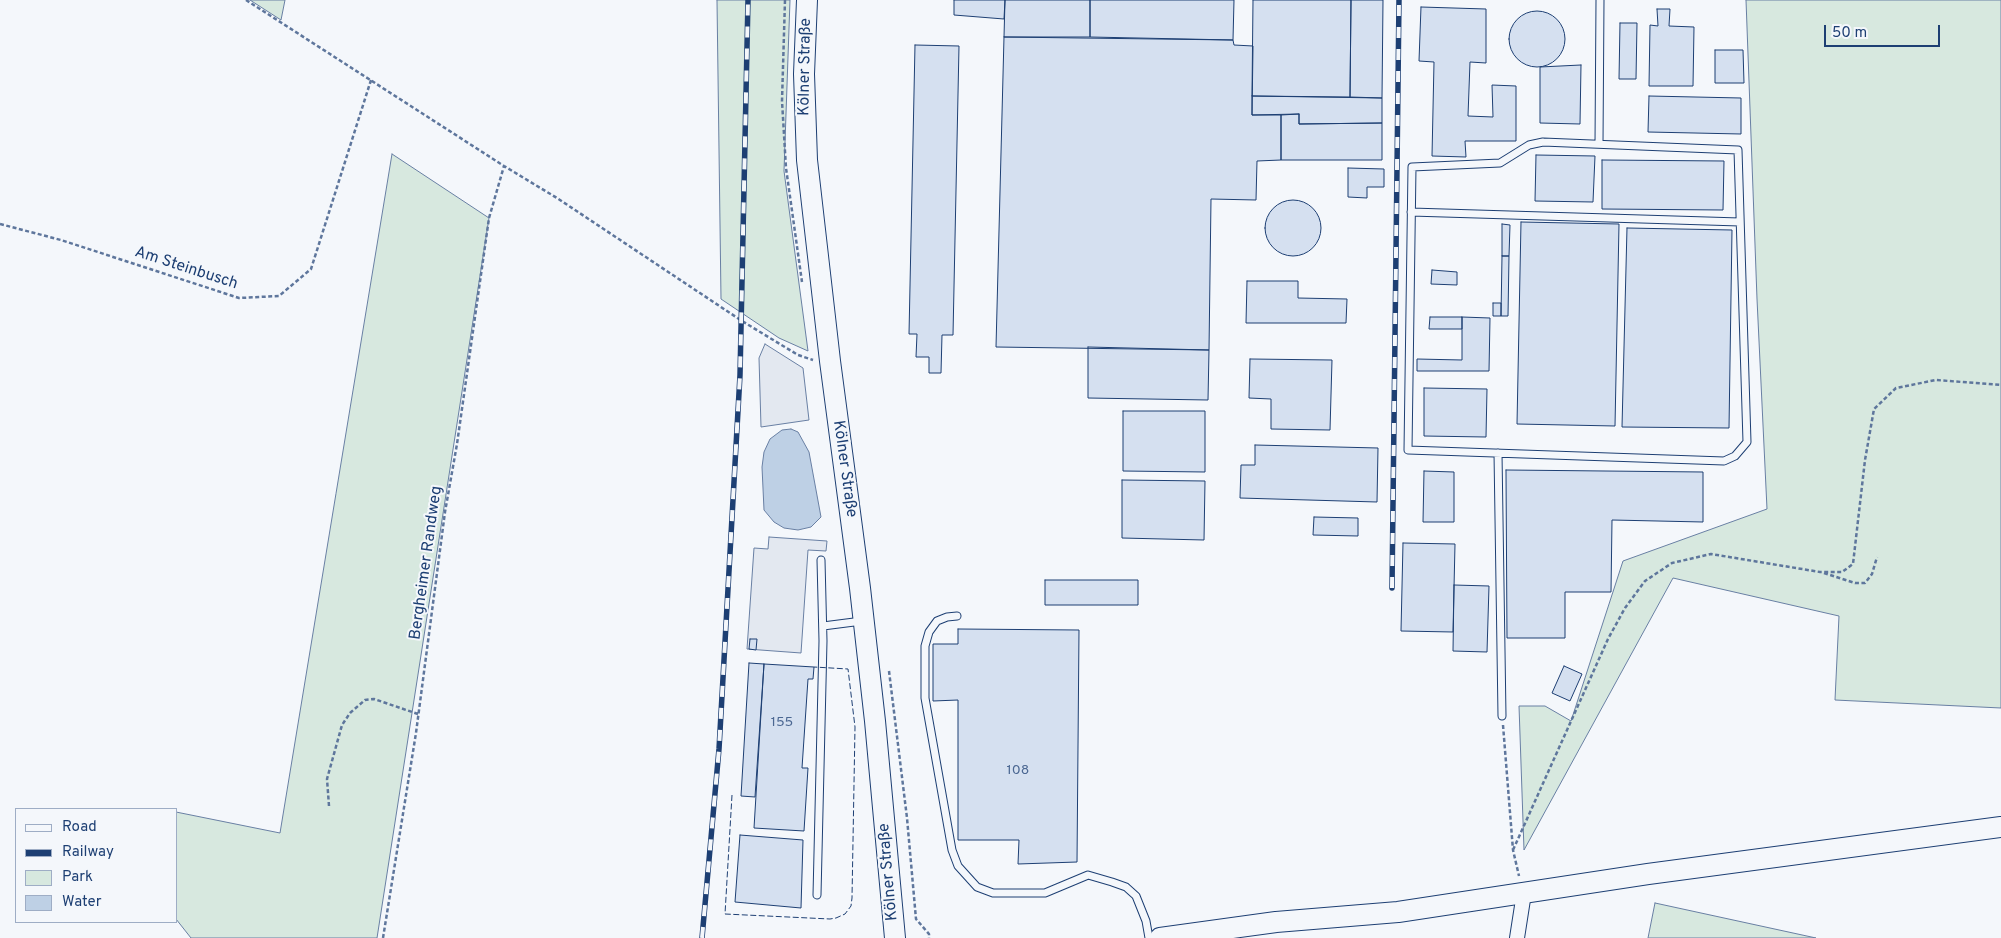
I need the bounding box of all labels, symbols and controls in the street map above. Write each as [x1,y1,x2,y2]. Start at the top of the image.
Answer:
scale bar [1826,15,1942,47]
street label: Kölner Straße [796,18,816,116]
text: 50 m [1832,24,1867,43]
street label: Am Steinbusch [132,243,240,295]
street label: Kölner Straße [828,419,860,519]
street label: Bergheimer Randweg [407,485,447,641]
house number: 155 [771,715,793,731]
house number: 108 [1007,763,1029,779]
legend [15,808,178,923]
text: Road [62,818,97,837]
street label: Kölner Straße [875,822,903,922]
text: Railway [62,843,114,862]
text: Park [62,868,93,887]
text: Water [62,893,101,912]

